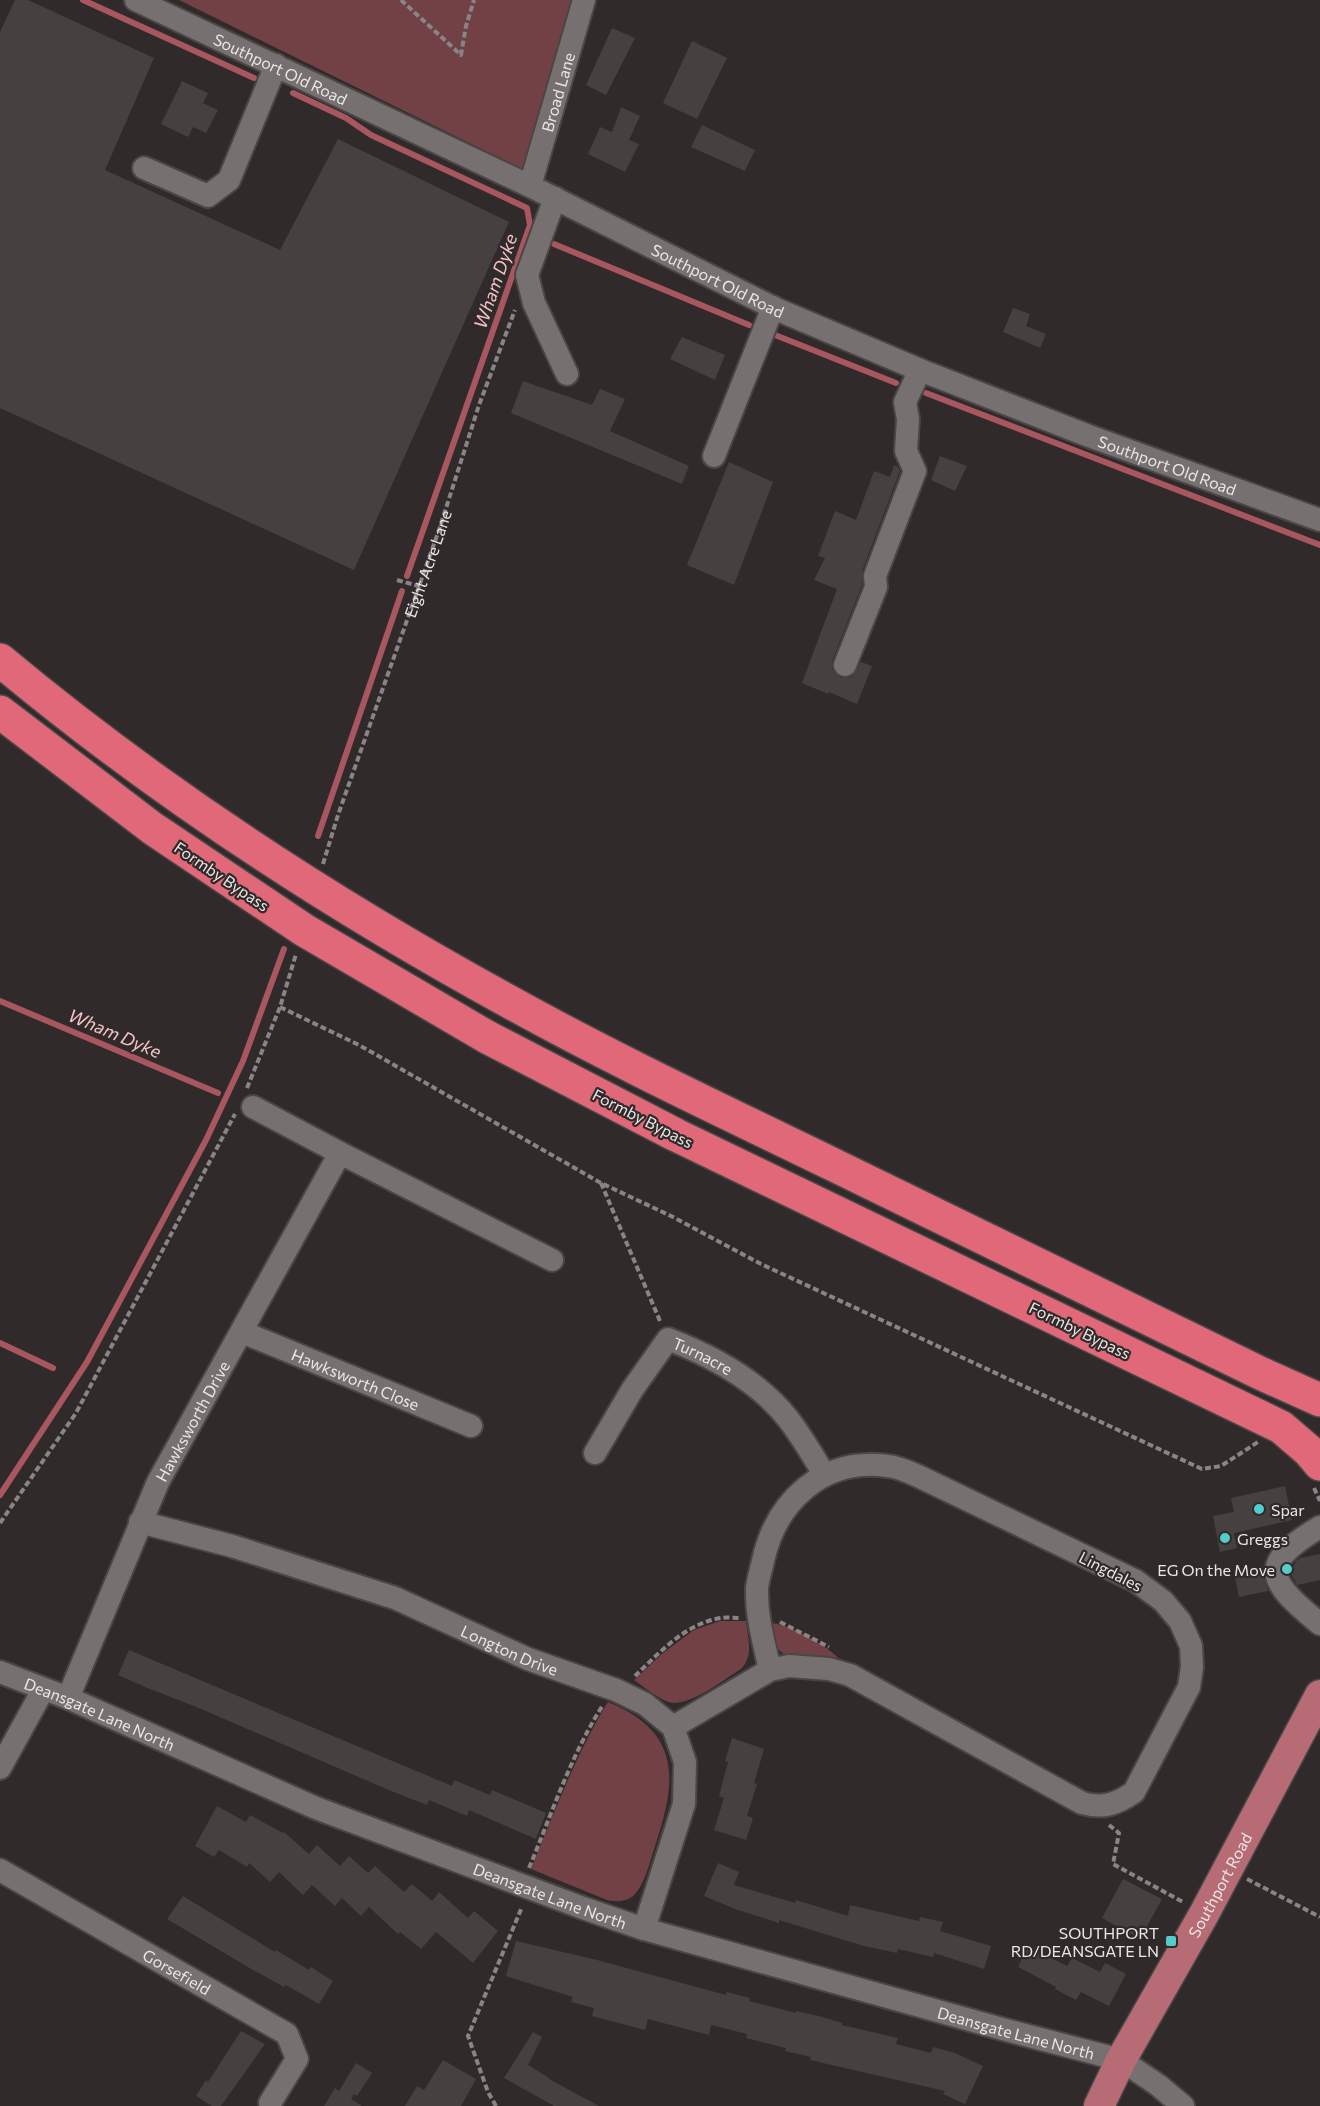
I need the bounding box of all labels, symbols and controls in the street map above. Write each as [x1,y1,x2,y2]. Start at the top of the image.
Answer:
street label: Southport Old Road [211,29,351,108]
street label: Broad Lane [537,50,578,134]
water label: Wham Dyke [469,230,522,331]
street label: Southport Old Road [649,239,787,321]
street label: Southport Old Road [1096,431,1239,498]
street label: Eight Acre Lane [399,507,454,620]
street label: Formby Bypass [171,837,273,915]
water label: Wham Dyke [65,1004,165,1063]
street label: Formby Bypass [590,1085,696,1151]
street label: Formby Bypass [1026,1297,1134,1363]
street label: Turnacre [670,1333,736,1378]
street label: Hawksworth Close [289,1344,422,1413]
street label: Hawksworth Drive [151,1357,233,1484]
place label: Spar [1271,1500,1305,1519]
marker: Spar [1252,1502,1266,1516]
place label: Greggs [1237,1529,1288,1548]
marker: Greggs [1218,1531,1232,1545]
street label: Lingdales [1076,1547,1146,1595]
place label: EG On the Move [1157,1560,1275,1579]
marker: EG On the Move [1280,1562,1294,1576]
street label: Longton Drive [458,1620,561,1678]
street label: Deansgate Lane North [22,1673,178,1754]
street label: Southport Road [1183,1829,1255,1940]
street label: Deansgate Lane North [471,1858,629,1932]
place label: SOUTHPORT RD/DEANSGATE LN [1011,1923,1159,1960]
marker: SOUTHPORT RD/DEANSGATE LN [1164,1934,1178,1948]
street label: Gorsefield [140,1944,215,1998]
street label: Deansgate Lane North [935,2002,1097,2062]

